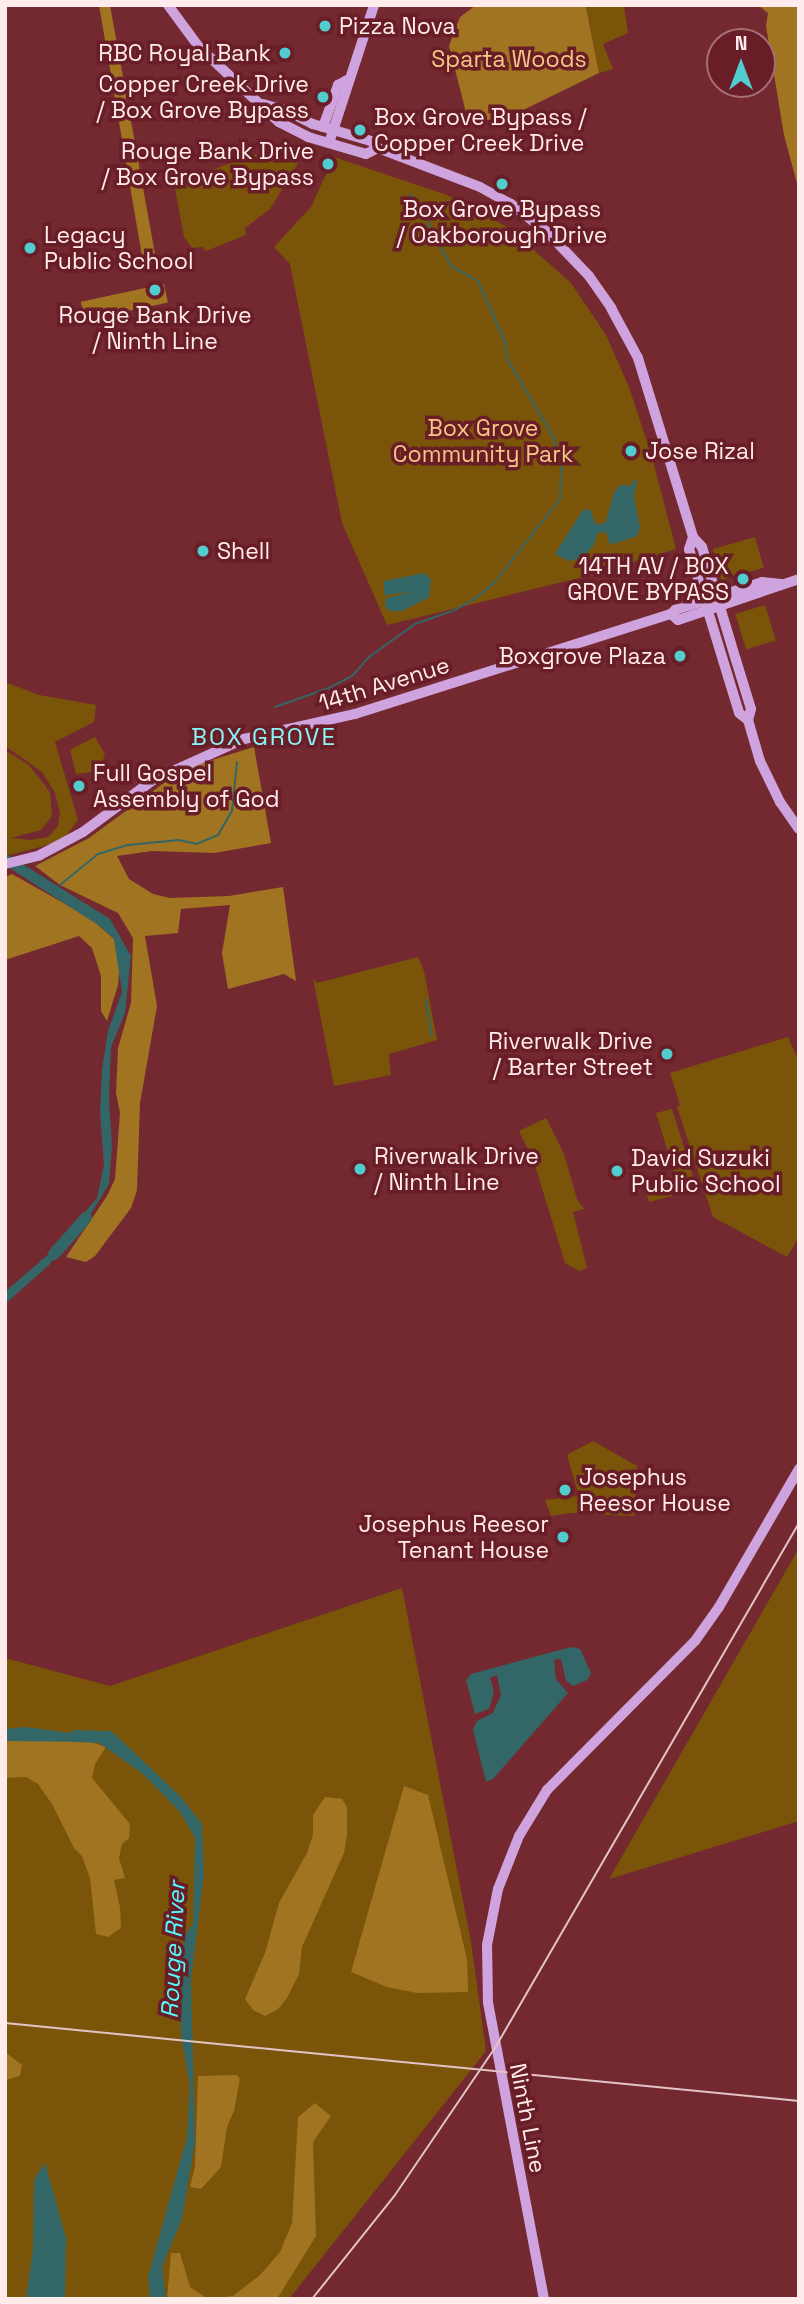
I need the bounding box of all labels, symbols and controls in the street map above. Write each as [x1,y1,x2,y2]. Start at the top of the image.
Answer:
place label: Pizza Nova [339,12,456,40]
marker: Pizza Nova [317,18,333,34]
north arrow [706,28,776,98]
text: N [735,31,747,56]
place label: RBC Royal Bank [98,39,271,67]
marker: RBC Royal Bank [277,45,293,61]
park label: Sparta Woods [431,45,587,73]
place label: Copper Creek Drive / Box Grove Bypass [96,70,309,124]
marker: Copper Creek Drive / Box Grove Bypass [315,89,331,105]
place label: Box Grove Bypass / Copper Creek Drive [374,103,587,157]
marker: Box Grove Bypass / Copper Creek Drive [352,122,368,138]
place label: Rouge Bank Drive / Box Grove Bypass [101,137,314,191]
marker: Rouge Bank Drive / Box Grove Bypass [320,156,336,172]
marker: Box Grove Bypass / Oakborough Drive [494,176,510,192]
place label: Box Grove Bypass / Oakborough Drive [397,195,607,249]
place label: Legacy Public School [44,221,194,275]
marker: Legacy Public School [22,240,38,256]
marker: Rouge Bank Drive / Ninth Line [147,282,163,298]
place label: Rouge Bank Drive / Ninth Line [58,301,252,355]
park label: Box Grove Community Park [393,414,573,468]
place label: Jose Rizal [645,437,755,465]
marker: Jose Rizal [623,443,639,459]
place label: Shell [217,537,270,565]
marker: Shell [195,543,211,559]
place label: 14TH AV / BOX GROVE BYPASS [567,552,729,606]
marker: 14TH AV / BOX GROVE BYPASS [735,571,751,587]
place label: Boxgrove Plaza [498,642,666,670]
marker: Boxgrove Plaza [672,648,688,664]
street label: 14th Avenue [315,651,453,717]
district label: BOX GROVE [192,723,336,751]
place label: Full Gospel Assembly of God [93,759,280,813]
marker: Full Gospel Assembly of God [71,778,87,794]
place label: Riverwalk Drive / Barter Street [488,1027,653,1081]
marker: Riverwalk Drive / Barter Street [659,1046,675,1062]
place label: Riverwalk Drive / Ninth Line [374,1142,539,1196]
place label: David Suzuki Public School [631,1144,781,1198]
marker: Riverwalk Drive / Ninth Line [352,1161,368,1177]
marker: David Suzuki Public School [609,1163,625,1179]
place label: Josephus Reesor House [579,1463,731,1517]
marker: Josephus Reesor House [557,1482,573,1498]
place label: Josephus Reesor Tenant House [358,1510,549,1564]
marker: Josephus Reesor Tenant House [555,1529,571,1545]
water label: Rouge River [155,1881,191,2019]
street label: Ninth Line [504,2061,552,2175]

